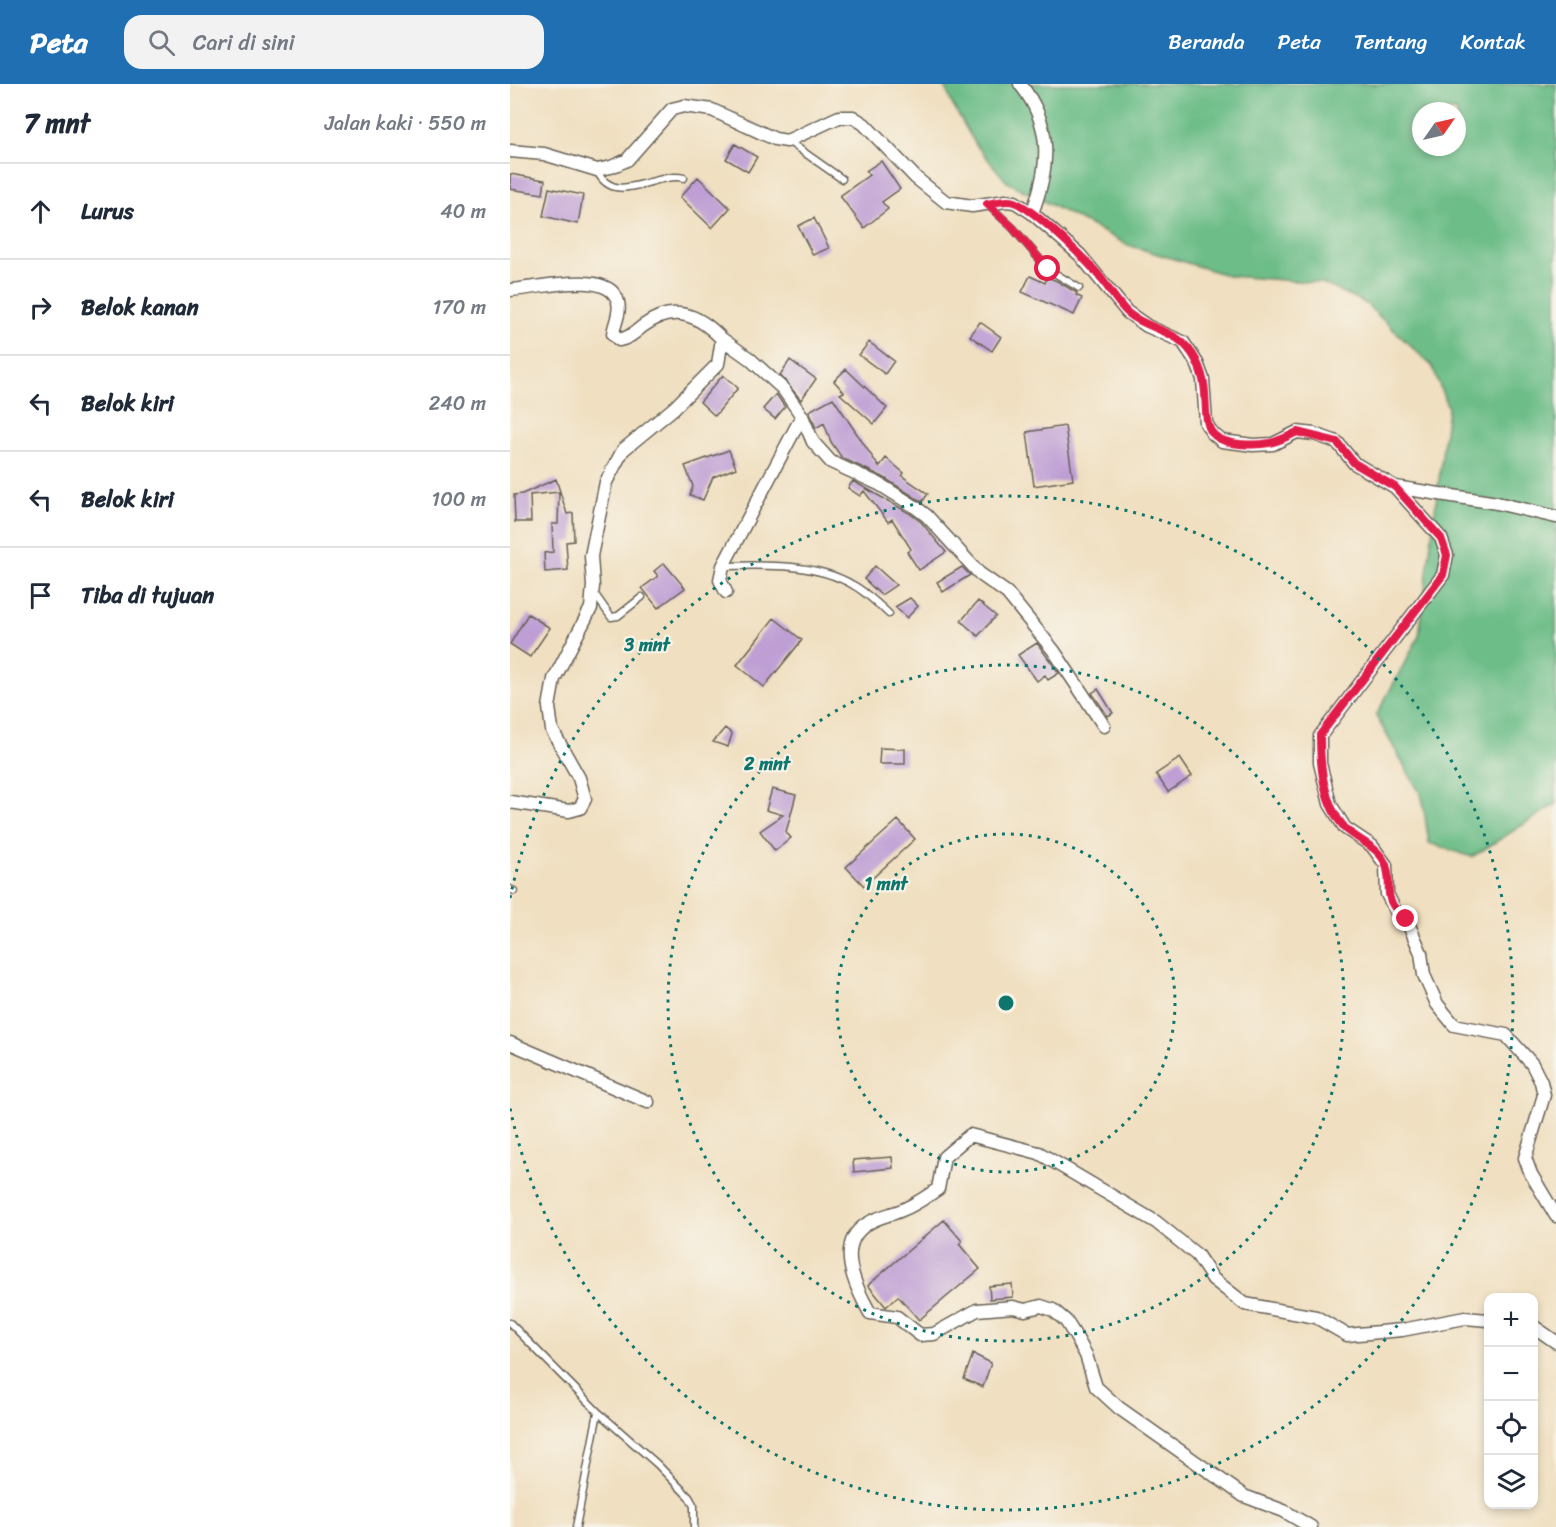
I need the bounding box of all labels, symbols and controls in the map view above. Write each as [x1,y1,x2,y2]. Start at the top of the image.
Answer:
search box [124,15,544,69]
text: Peta [30,18,88,67]
text: Cari di sini [193,23,295,62]
text: Beranda [1168,23,1244,61]
text: Peta [1277,23,1321,61]
text: Tentang [1354,23,1427,61]
text: Kontak [1460,23,1526,61]
icon: search [145,26,178,59]
text: 7 mnt [24,100,90,146]
north arrow [1412,102,1466,156]
text: Jalan kaki · 550 m [325,106,486,141]
text: Lurus [81,192,134,231]
text: 40 m [440,194,486,229]
icon: ahead [24,195,57,228]
route start [1034,255,1060,281]
text: Belok kanan [81,288,199,327]
text: 170 m [433,290,486,325]
icon: right [24,291,57,324]
text: Belok kiri [81,384,174,423]
text: 240 m [429,386,486,421]
icon: left [24,387,57,420]
text: Belok kiri [81,480,174,519]
text: 100 m [432,482,486,517]
icon: left [24,483,57,516]
text: Tiba di tujuan [81,576,214,615]
icon: arrive [24,579,57,612]
text: 3 mnt [623,629,671,661]
text: 2 mnt [743,748,792,780]
text: 1 mnt [864,868,909,900]
route end [1392,905,1418,931]
centre of rings [996,993,1016,1013]
map controls [1484,1293,1538,1509]
button: + [1484,1293,1538,1347]
button: − [1484,1347,1538,1401]
button: locate [1484,1401,1538,1455]
button: layers [1484,1455,1538,1509]

